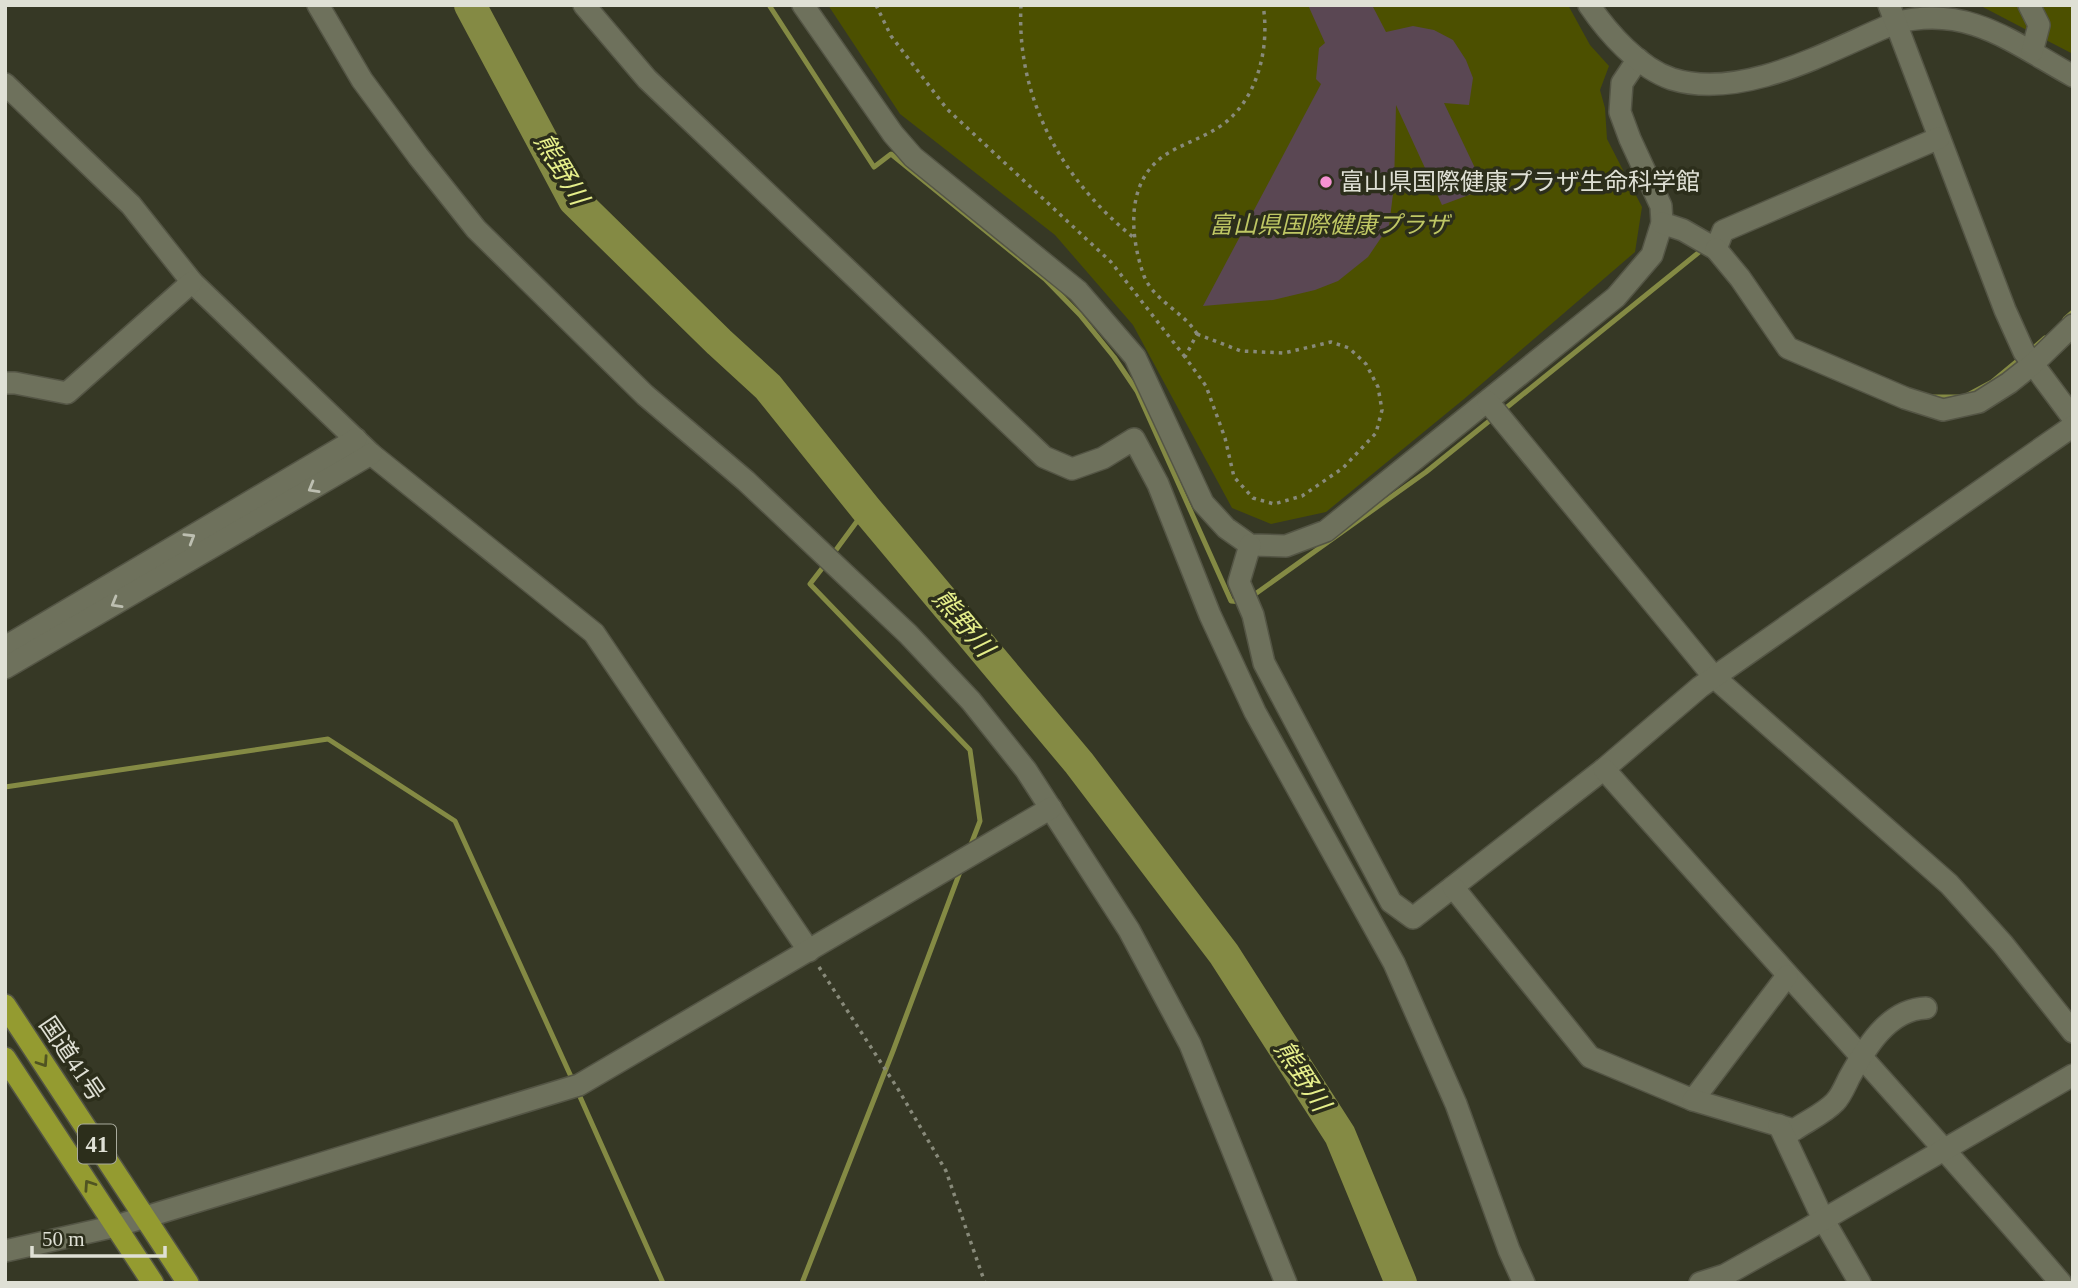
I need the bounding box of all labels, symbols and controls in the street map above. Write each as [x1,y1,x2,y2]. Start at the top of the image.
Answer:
water label: 熊野川 [528,128,595,212]
place label: 富山県国際健康プラザ生命科学館 [1340,169,1700,195]
marker: 富山県国際健康プラザ生命科学館 [1318,174,1334,190]
park label: 富山県国際健康プラザ [1209,212,1452,238]
one-way arrow [307,480,320,493]
one-way arrow [183,533,196,546]
water label: 熊野川 [927,584,1001,664]
one-way arrow [111,595,124,608]
street label: 国道41号 [34,1012,110,1106]
water label: 熊野川 [1269,1035,1337,1119]
one-way arrow [35,1054,47,1067]
road number: 41 [78,1124,116,1163]
one-way arrow [84,1179,97,1192]
scale bar [32,1214,164,1258]
text: 50 m [42,1227,85,1251]

